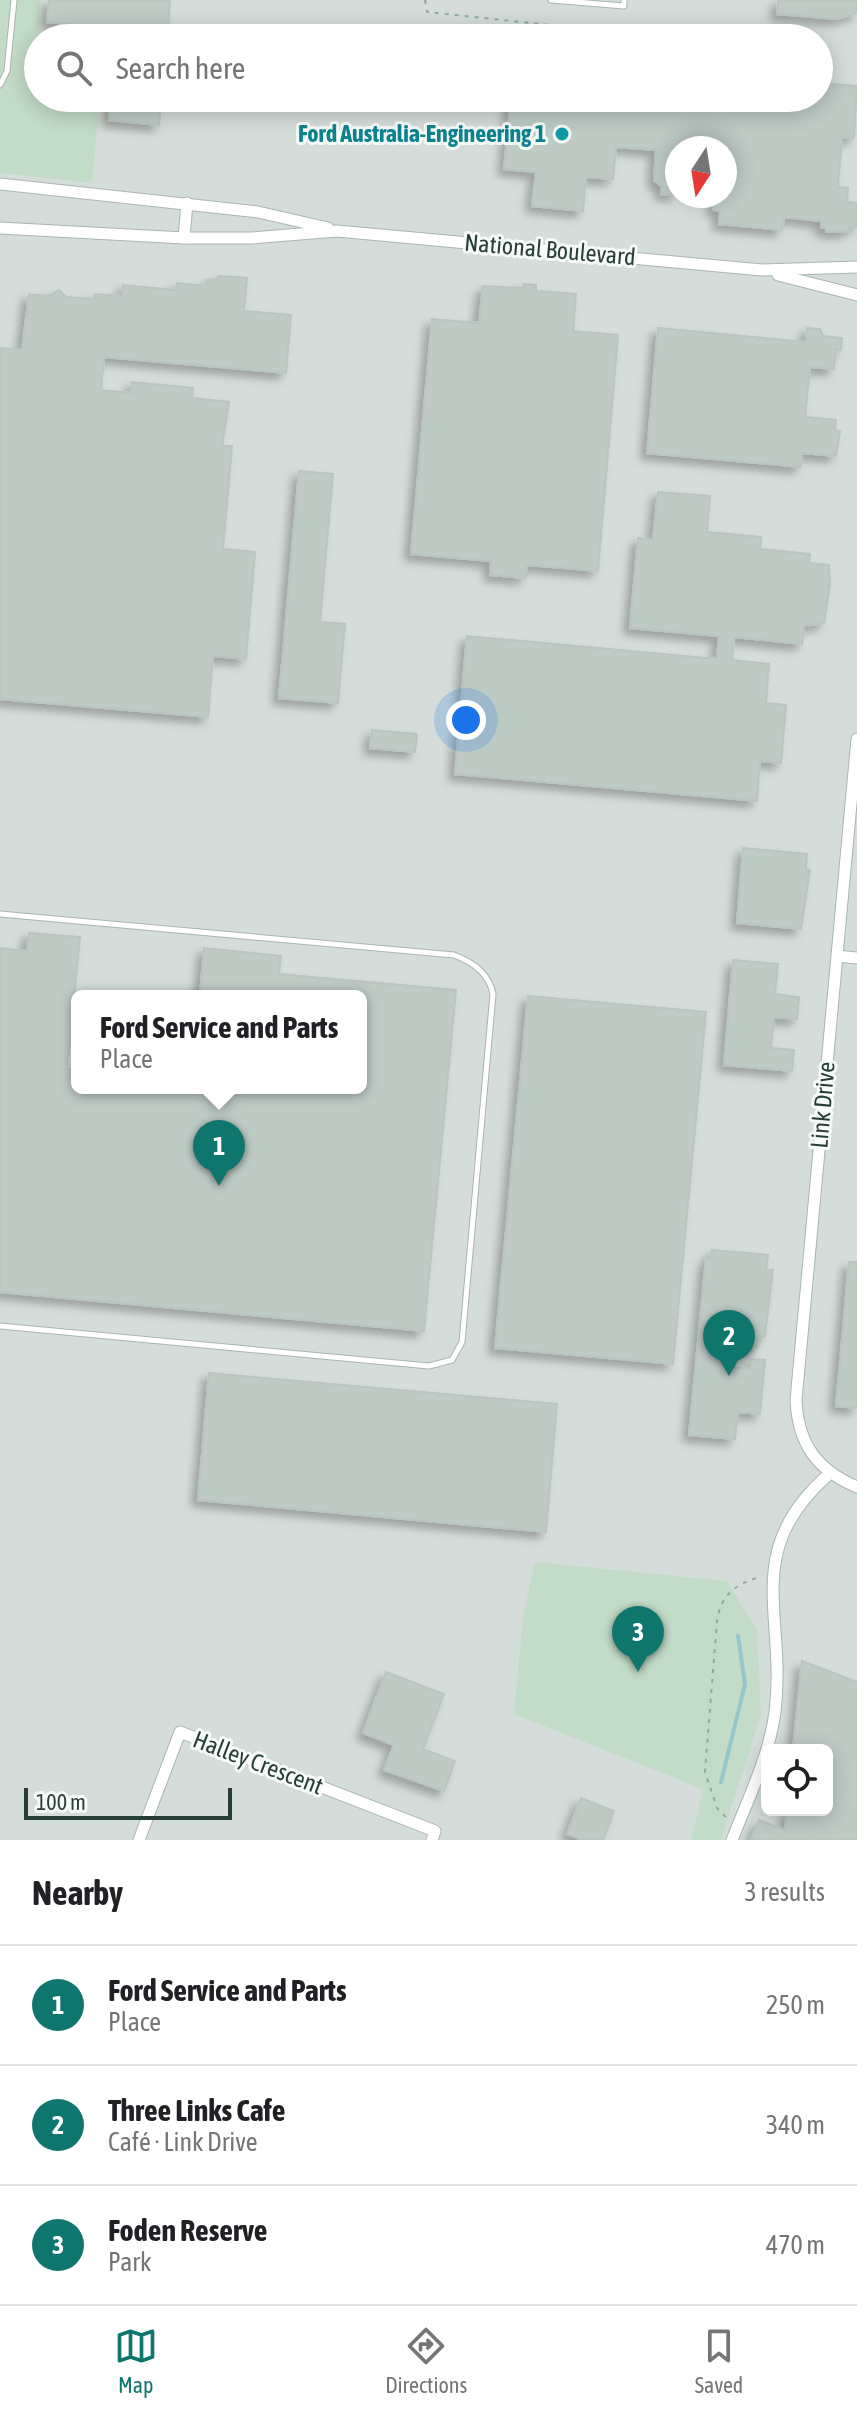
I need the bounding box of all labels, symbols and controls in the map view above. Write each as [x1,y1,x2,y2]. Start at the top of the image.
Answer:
search box [24,24,833,112]
icon: search [52,46,96,90]
text: Search here [116,51,245,85]
place label: Ford Australia-Engineering 1 [298,120,546,147]
marker: Ford Australia-Engineering 1 [553,125,571,143]
north arrow [665,136,737,208]
street label: National Boulevard [463,229,637,270]
your location [446,700,486,740]
popup [71,990,367,1094]
text: Ford Service and Parts [100,1010,338,1044]
text: Place [100,1044,153,1074]
street label: Link Drive [805,1060,840,1149]
pin: 1 [193,1120,245,1186]
pin: 2 [703,1310,755,1376]
pin: 3 [612,1606,664,1672]
street label: Halley Crescent [189,1725,327,1800]
map controls [761,1744,833,1816]
button: locate [761,1744,833,1816]
scale bar [24,1784,232,1820]
text: 100 m [36,1789,86,1815]
text: Nearby [32,1873,123,1912]
text: 3 results [744,1877,825,1907]
text: Ford Service and Parts [108,1973,347,2007]
text: 1 [52,1990,64,2020]
text: 250 m [766,1990,825,2020]
text: Place [108,2007,161,2037]
text: Three Links Cafe [108,2093,285,2127]
text: 2 [52,2110,64,2140]
text: 340 m [766,2110,825,2140]
text: Café · Link Drive [108,2127,258,2157]
text: Foden Reserve [108,2213,267,2247]
text: 3 [52,2230,64,2260]
text: 470 m [766,2230,825,2260]
text: Park [108,2247,151,2277]
tab: Map [114,2324,158,2398]
tab: Directions [385,2324,467,2398]
tab: Saved [695,2324,743,2398]

